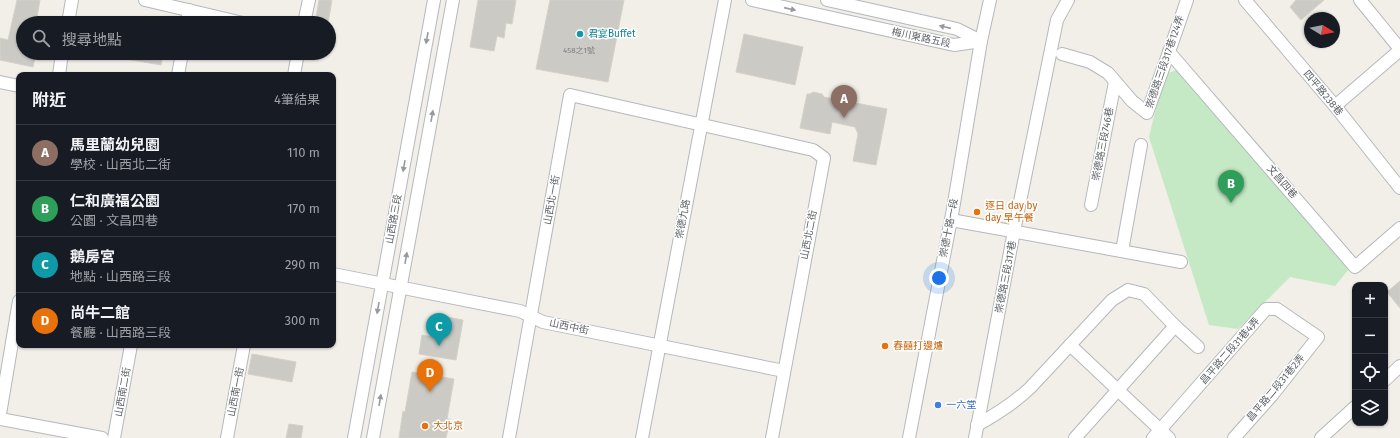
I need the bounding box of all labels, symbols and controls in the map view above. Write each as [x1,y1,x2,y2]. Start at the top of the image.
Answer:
one-way arrow [784,6,796,12]
north arrow [1304,12,1340,48]
street label: 崇德路三段317巷124弄 [1143,14,1187,110]
search box [16,16,336,60]
one-way arrow [939,23,952,29]
street label: 梅川東路五段 [890,26,952,50]
icon: search [30,27,52,49]
place label: 君宴Buffet [588,28,636,40]
marker: 君宴Buffet [575,29,585,39]
text: 搜尋地點 [62,31,122,49]
one-way arrow [423,32,429,44]
house number: 458之1號 [563,46,595,55]
street label: 四平路238巷 [1301,68,1345,118]
pin: A [831,85,857,118]
text: 附近 [32,90,66,111]
text: 4筆結果 [274,92,320,107]
street label: 崇德路三段746巷 [1090,106,1116,182]
one-way arrow [429,110,435,122]
text: 馬里蘭幼兒園 [70,136,160,154]
text: A [41,145,49,160]
text: 110 m [287,145,320,160]
text: 學校 · 山西北二街 [70,157,171,172]
one-way arrow [400,160,406,172]
street label: 文昌四巷 [1264,163,1300,201]
pin: B [1218,170,1244,203]
street label: 山西北一街 [542,174,562,226]
text: 仁和廣福公園 [70,192,160,210]
street label: 山西路三段 [384,193,404,245]
street label: 崇德十路一段 [937,197,961,259]
street label: 崇德九路 [673,198,693,240]
place label: 逐日 day by day 早午餐 [985,200,1037,224]
text: B [41,201,49,216]
text: 170 m [287,201,320,216]
marker: 逐日 day by day 早午餐 [972,207,982,217]
street label: 山西北二街 [798,209,820,261]
text: 公園 · 文昌四巷 [70,213,158,228]
street label: 崇德路三段317巷 [993,240,1019,314]
text: 鵝房宮 [70,248,115,266]
one-way arrow [403,252,409,264]
text: C [41,257,49,272]
text: 290 m [285,257,320,272]
your location [929,268,949,288]
text: 地點 · 山西路三段 [70,269,171,284]
map controls [1352,282,1388,426]
button: + [1352,282,1388,318]
one-way arrow [375,302,381,314]
text: 尚牛二館 [70,304,130,322]
text: D [41,313,49,328]
text: 300 m [284,313,320,328]
pin: C [426,313,452,346]
street label: 昌平路二段31巷4弄 [1198,315,1262,387]
street label: 山西中街 [548,317,590,337]
button: − [1352,318,1388,354]
text: 餐廳 · 山西路三段 [70,325,171,340]
place label: 春囍打邊爐 [893,340,943,352]
marker: 春囍打邊爐 [880,341,890,351]
street label: 昌平路二段31巷2弄 [1244,352,1308,424]
button: locate [1352,354,1388,390]
pin: D [417,359,443,392]
street label: 山西南二街 [113,366,133,418]
street label: 山西南一街 [225,366,247,418]
button: layers [1352,390,1388,426]
one-way arrow [378,394,384,406]
place label: 一六堂 [946,399,976,411]
marker: 一六堂 [933,400,943,410]
place label: 大北京 [433,420,463,432]
marker: 大北京 [420,421,430,431]

